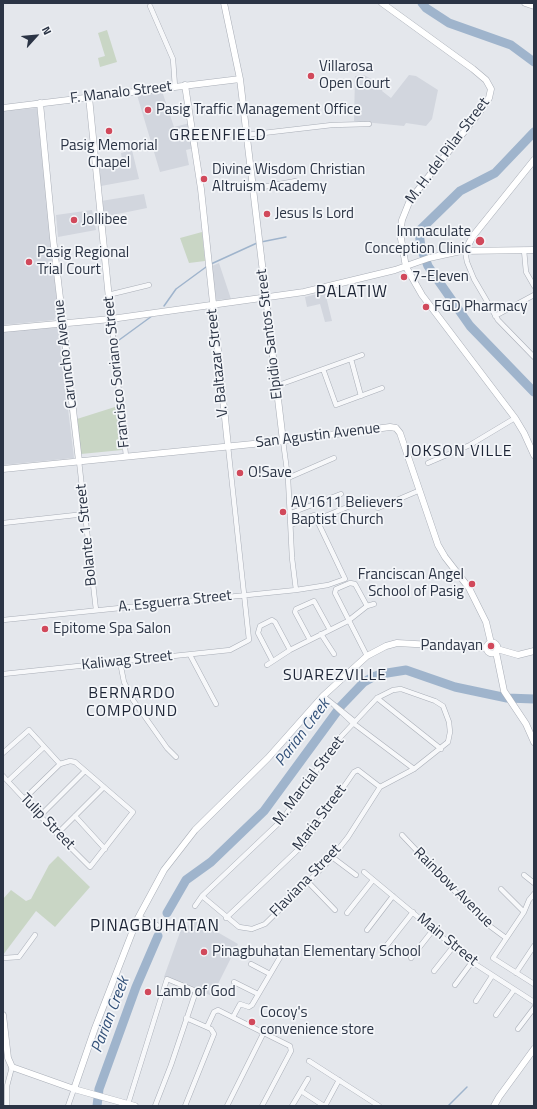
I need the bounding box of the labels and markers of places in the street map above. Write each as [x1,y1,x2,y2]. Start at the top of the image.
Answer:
place label: Villarosa Open Court [319,58,390,93]
marker: Villarosa Open Court [306,71,316,81]
place label: Pasig Traffic Management Office [156,101,361,119]
marker: Pasig Traffic Management Office [143,105,153,115]
marker: Pasig Memorial Chapel [104,126,114,136]
place label: Pasig Memorial Chapel [60,137,158,172]
place label: Divine Wisdom Christian Altruism Academy [212,161,365,196]
marker: Divine Wisdom Christian Altruism Academy [199,174,209,184]
place label: Jesus Is Lord [275,205,354,223]
marker: Jesus Is Lord [262,209,272,219]
place label: Jollibee [82,211,127,229]
marker: Jollibee [69,215,79,225]
place label: Immaculate Conception Clinic [365,223,471,258]
marker: Immaculate Conception Clinic [474,235,486,247]
place label: Pasig Regional Trial Court [37,244,129,279]
marker: Pasig Regional Trial Court [24,257,34,267]
place label: 7-Eleven [412,268,469,286]
marker: 7-Eleven [399,272,409,282]
place label: FGD Pharmacy [434,298,527,316]
marker: FGD Pharmacy [421,302,431,312]
place label: O!Save [248,464,292,482]
marker: O!Save [235,468,245,478]
place label: AV1611 Believers Baptist Church [291,494,403,529]
marker: AV1611 Believers Baptist Church [278,507,288,517]
place label: Franciscan Angel School of Pasig [358,566,464,601]
marker: Franciscan Angel School of Pasig [467,579,477,589]
place label: Epitome Spa Salon [53,620,171,638]
marker: Epitome Spa Salon [40,624,50,634]
place label: Pandayan [421,637,483,655]
marker: Pandayan [486,641,496,651]
place label: Pinagbuhatan Elementary School [212,943,421,961]
marker: Pinagbuhatan Elementary School [199,947,209,957]
place label: Lamb of God [156,983,236,1001]
marker: Lamb of God [143,987,153,997]
place label: Cocoy's convenience store [260,1004,374,1039]
marker: Cocoy's convenience store [247,1017,257,1027]

